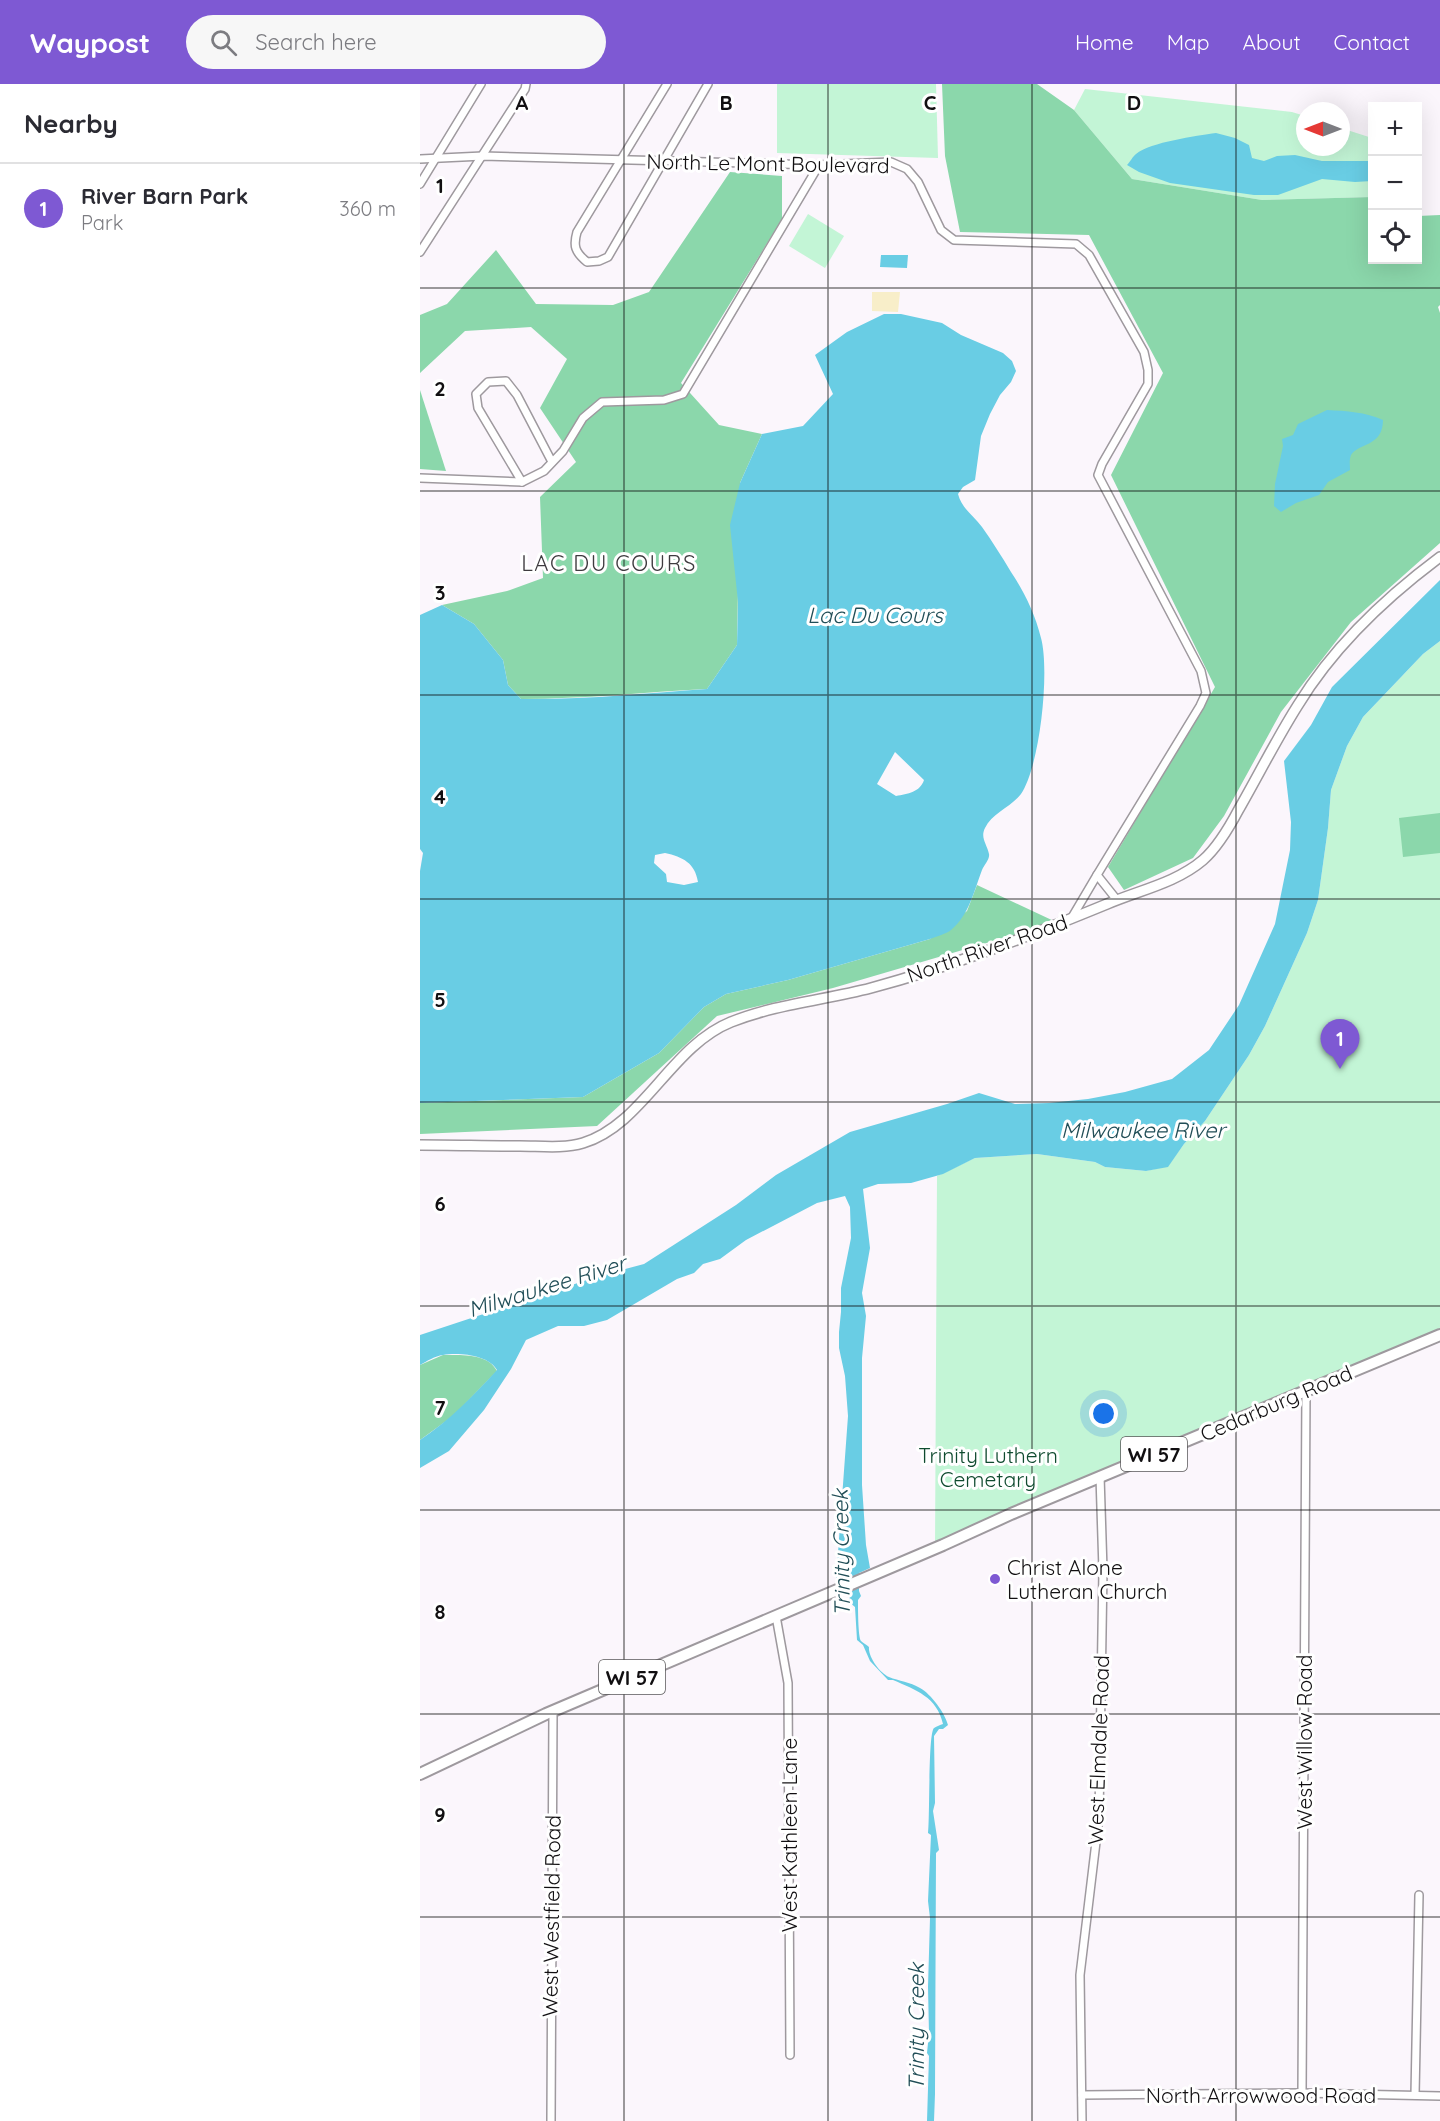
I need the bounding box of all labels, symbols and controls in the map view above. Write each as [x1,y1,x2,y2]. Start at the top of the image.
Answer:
search box [186,15,606,69]
text: Waypost [30,25,150,60]
icon: search [207,26,240,59]
text: Search here [255,28,377,56]
text: Home [1075,29,1134,55]
text: Map [1167,29,1210,55]
text: About [1243,29,1301,55]
text: Contact [1334,29,1410,55]
text: A [516,90,529,115]
text: B [719,90,733,115]
text: C [924,90,937,115]
text: D [1127,90,1141,115]
north arrow [1296,102,1350,156]
map controls [1368,102,1422,264]
button: + [1368,102,1422,156]
text: Nearby [24,107,118,140]
street label: North Le Mont Boulevard [646,148,890,178]
button: − [1368,156,1422,210]
text: 1 [436,173,444,198]
text: River Barn Park [81,182,248,210]
text: 1 [40,196,47,221]
text: 360 m [339,196,396,221]
text: Park [81,210,123,235]
button: locate [1368,210,1422,264]
text: 2 [434,376,446,401]
district label: LAC DU COURS [521,549,697,577]
text: 3 [435,580,445,605]
water label: Lac Du Cours [807,601,945,629]
text: 4 [434,784,446,809]
street label: North River Road [903,908,1071,988]
text: 5 [434,987,446,1012]
pin: 1 [1320,1020,1360,1069]
water label: Milwaukee River [1061,1116,1227,1144]
text: 6 [434,1191,446,1216]
water label: Milwaukee River [465,1248,632,1323]
street label: Cedarburg Road [1196,1359,1356,1447]
text: 7 [435,1395,446,1420]
your location [1089,1399,1118,1428]
road number: WI 57 [1121,1437,1187,1471]
park label: Trinity Luthern Cemetary [918,1442,1058,1492]
water label: Trinity Creek [826,1487,856,1617]
place label: Christ Alone Lutheran Church [1007,1554,1167,1604]
marker: Christ Alone Lutheran Church [988,1572,1002,1586]
text: 8 [435,1599,446,1624]
street label: West Elmdale Road [1082,1654,1114,1846]
street label: West Willow Road [1291,1654,1317,1830]
road number: WI 57 [599,1660,665,1694]
street label: West Kathleen Lane [776,1738,802,1932]
text: 9 [434,1802,446,1827]
street label: West Westfield Road [536,1815,566,2017]
water label: Trinity Creek [902,1961,930,2091]
street label: North Arrowwood Road [1146,2082,1376,2108]

